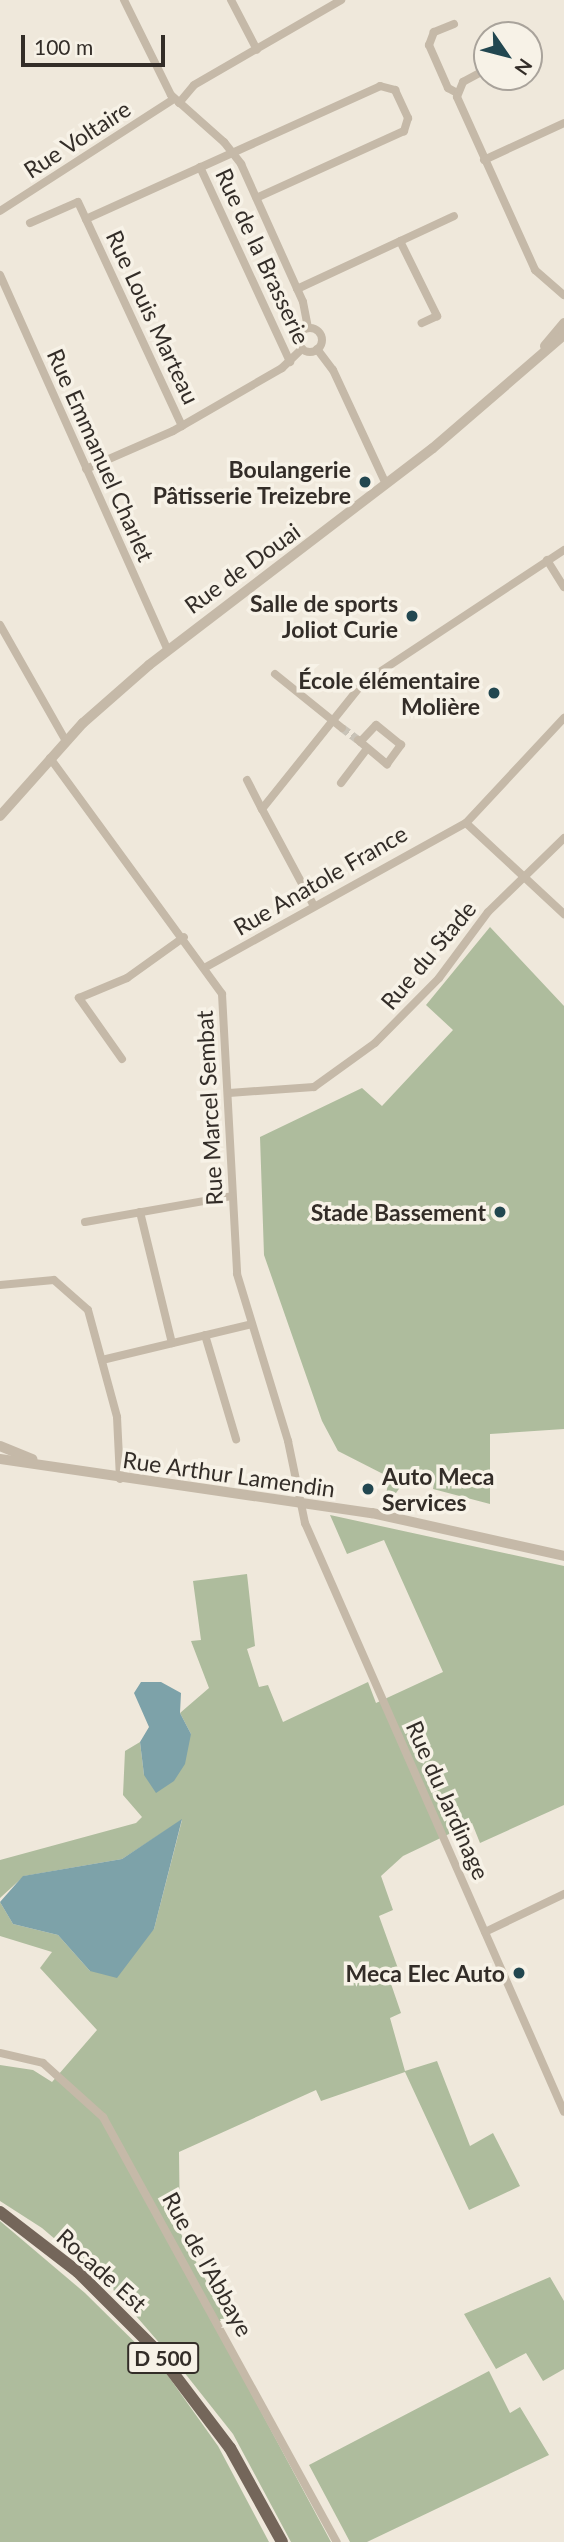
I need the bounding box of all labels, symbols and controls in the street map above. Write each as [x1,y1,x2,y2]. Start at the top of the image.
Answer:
scale bar [24,21,168,65]
north arrow [473,21,543,91]
text: 100 m [34,34,93,59]
text: N [510,55,538,80]
street label: Rue Voltaire [18,94,136,184]
street label: Rue de la Brasserie [210,164,316,348]
street label: Rue Louis Marteau [101,226,205,408]
street label: Rue Emmanuel Charlet [42,344,160,566]
place label: Boulangerie Pâtisserie Treizebre [152,455,351,509]
marker: Boulangerie Pâtisserie Treizebre [357,474,373,490]
street label: Rue de Douai [179,517,305,619]
place label: Salle de sports Joliot Curie [250,589,398,643]
marker: Salle de sports Joliot Curie [404,608,420,624]
place label: École élémentaire Molière [298,666,480,720]
marker: École élémentaire Molière [486,685,502,701]
street label: Rue Anatole France [228,819,412,941]
street label: Rue du Stade [375,895,481,1015]
street label: Rue Marcel Sembat [190,1010,228,1206]
place label: Stade Bassement [311,1198,486,1226]
marker: Stade Bassement [492,1204,508,1220]
street label: Rue Arthur Lamendin [121,1445,337,1503]
place label: Auto Meca Services [382,1462,494,1516]
marker: Auto Meca Services [360,1481,376,1497]
street label: Rue du Jardinage [400,1716,496,1884]
place label: Meca Elec Auto [345,1959,505,1987]
marker: Meca Elec Auto [511,1965,527,1981]
street label: Rue de l'Abbaye [157,2187,259,2341]
street label: Rocade Est [51,2222,153,2318]
road number: D 500 [126,2340,200,2376]

